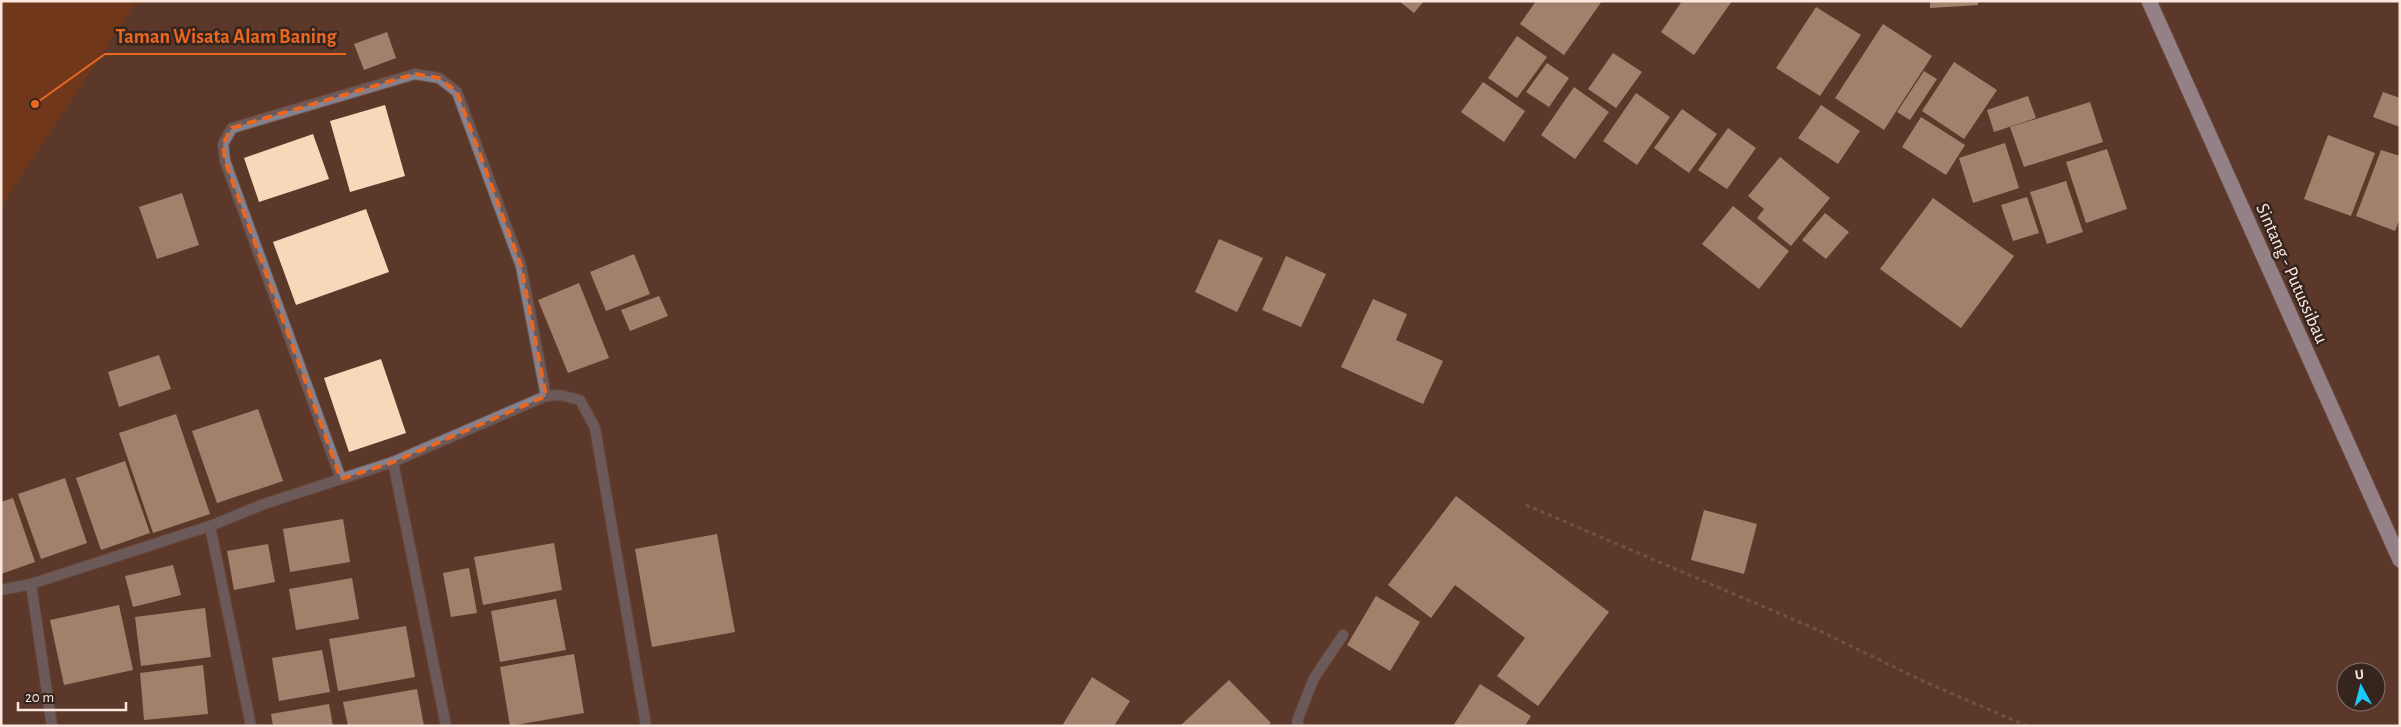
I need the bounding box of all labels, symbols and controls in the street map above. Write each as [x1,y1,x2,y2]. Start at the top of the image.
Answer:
callout: Taman Wisata Alam Baning [105,19,346,54]
text: Taman Wisata Alam Baning [115,27,338,47]
street label: Sintang - Putussibau [2252,201,2331,347]
north arrow [2336,662,2386,712]
text: U [2354,668,2365,683]
scale bar [18,680,125,712]
text: 20 m [25,690,54,705]

